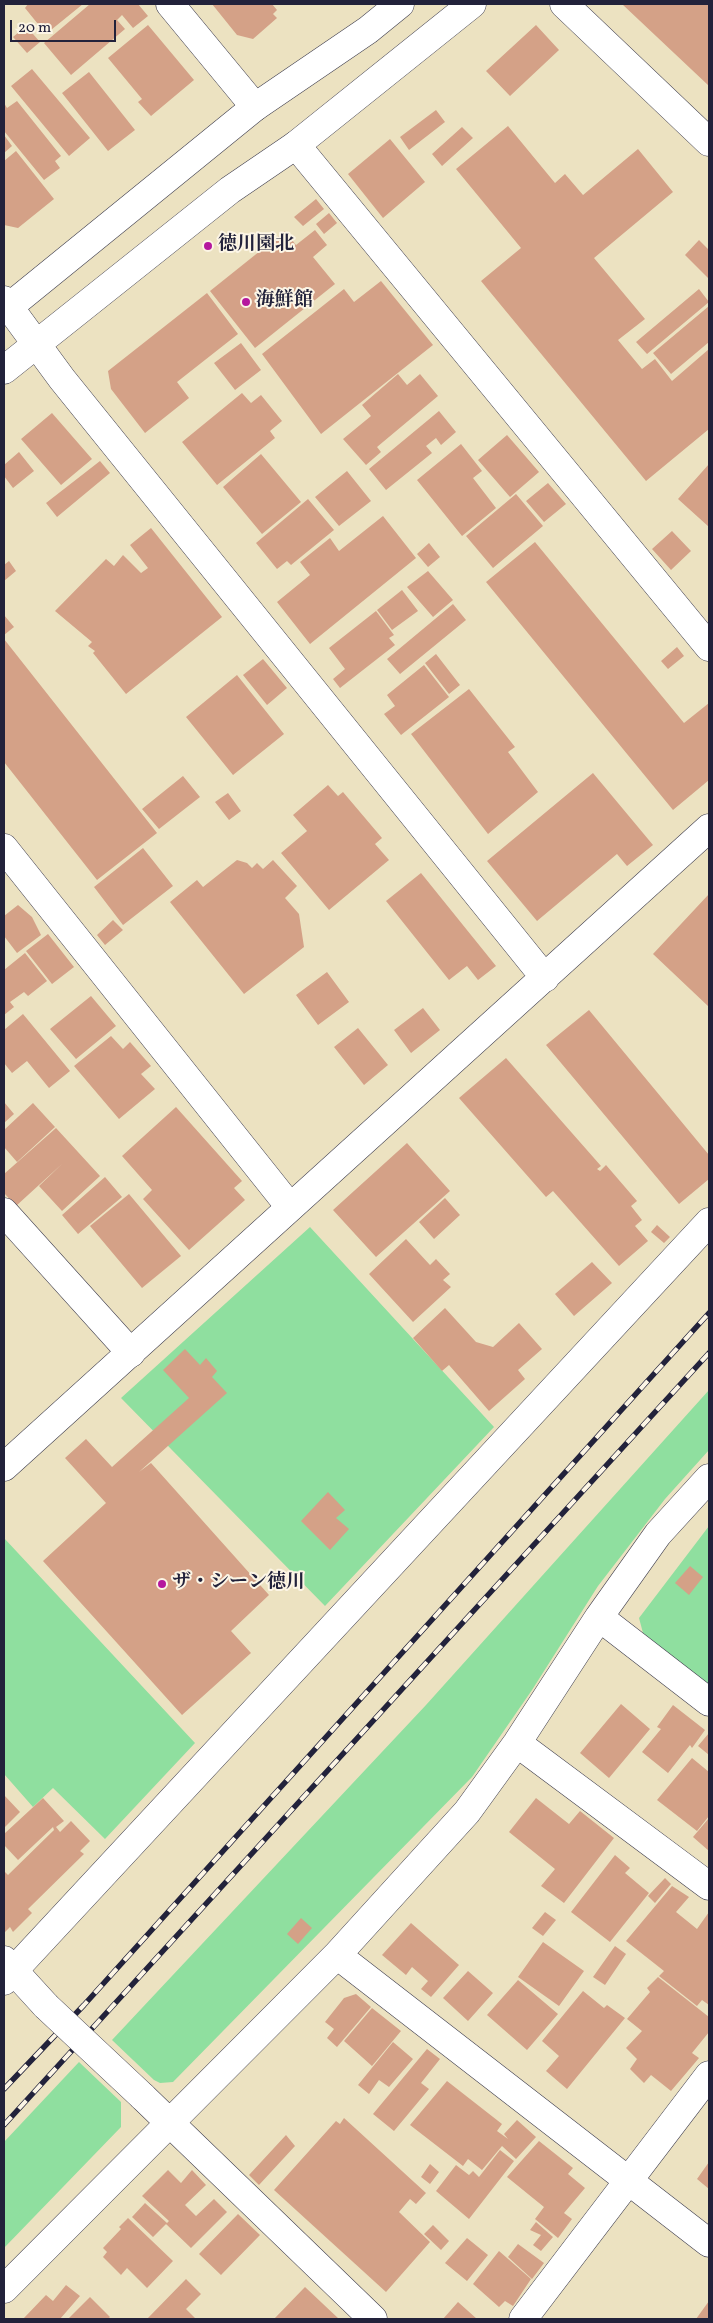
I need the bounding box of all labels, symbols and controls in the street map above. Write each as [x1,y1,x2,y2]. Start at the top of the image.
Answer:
scale bar [12,10,119,42]
text: 20 m [18,18,51,39]
place label: 徳川園北 [218,235,294,257]
marker: 徳川園北 [202,240,214,252]
place label: 海鮮館 [256,291,313,313]
marker: 海鮮館 [240,296,252,308]
place label: ザ・シーン徳川 [172,1573,305,1595]
marker: ザ・シーン徳川 [156,1578,168,1590]

